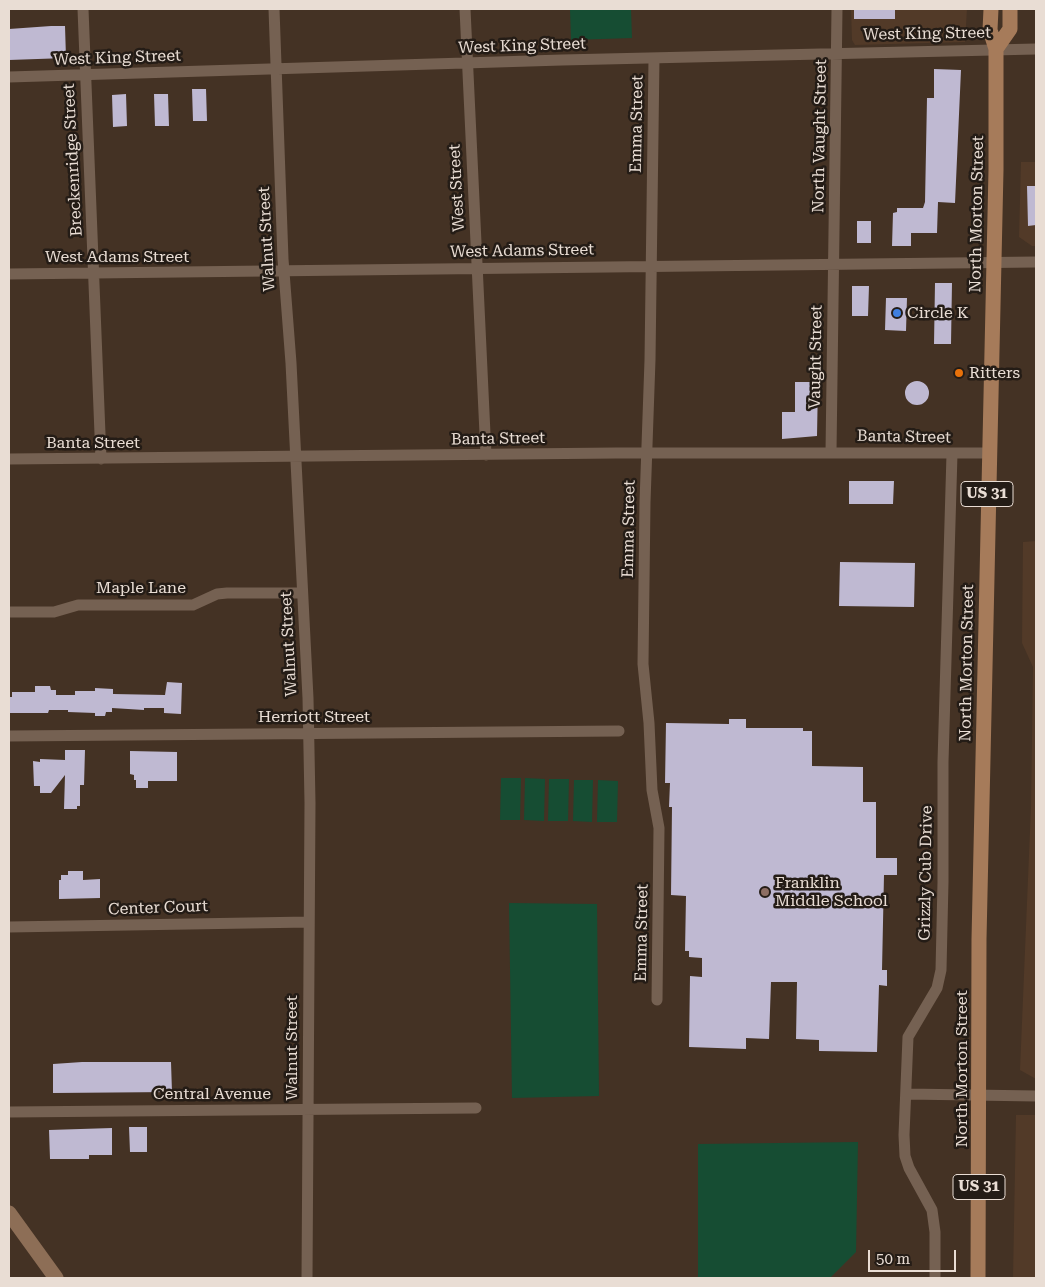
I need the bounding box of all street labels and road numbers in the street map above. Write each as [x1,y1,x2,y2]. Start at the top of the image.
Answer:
street label: West King Street [863,23,991,45]
street label: West King Street [458,34,586,58]
street label: West King Street [53,46,181,70]
street label: North Vaught Street [809,59,831,213]
street label: Emma Street [627,75,647,173]
street label: Breckenridge Street [59,83,87,237]
street label: North Morton Street [966,135,988,293]
street label: West Street [445,144,469,232]
street label: Walnut Street [255,186,279,292]
street label: West Adams Street [450,240,594,262]
street label: West Adams Street [45,247,189,267]
street label: Vaught Street [805,305,827,409]
street label: Banta Street [857,427,951,447]
street label: Banta Street [451,429,545,449]
street label: Banta Street [46,433,140,453]
street label: Emma Street [619,480,639,578]
road number: US 31 [961,482,1013,506]
street label: Maple Lane [96,578,186,598]
street label: North Morton Street [956,584,978,742]
street label: Walnut Street [277,591,301,697]
street label: Herriott Street [258,707,370,727]
street label: Grizzly Cub Drive [915,805,937,941]
street label: Emma Street [632,884,652,982]
street label: Center Court [108,897,208,919]
street label: North Morton Street [952,990,972,1148]
street label: Walnut Street [282,995,302,1101]
street label: Central Avenue [153,1084,271,1104]
road number: US 31 [953,1174,1005,1200]

